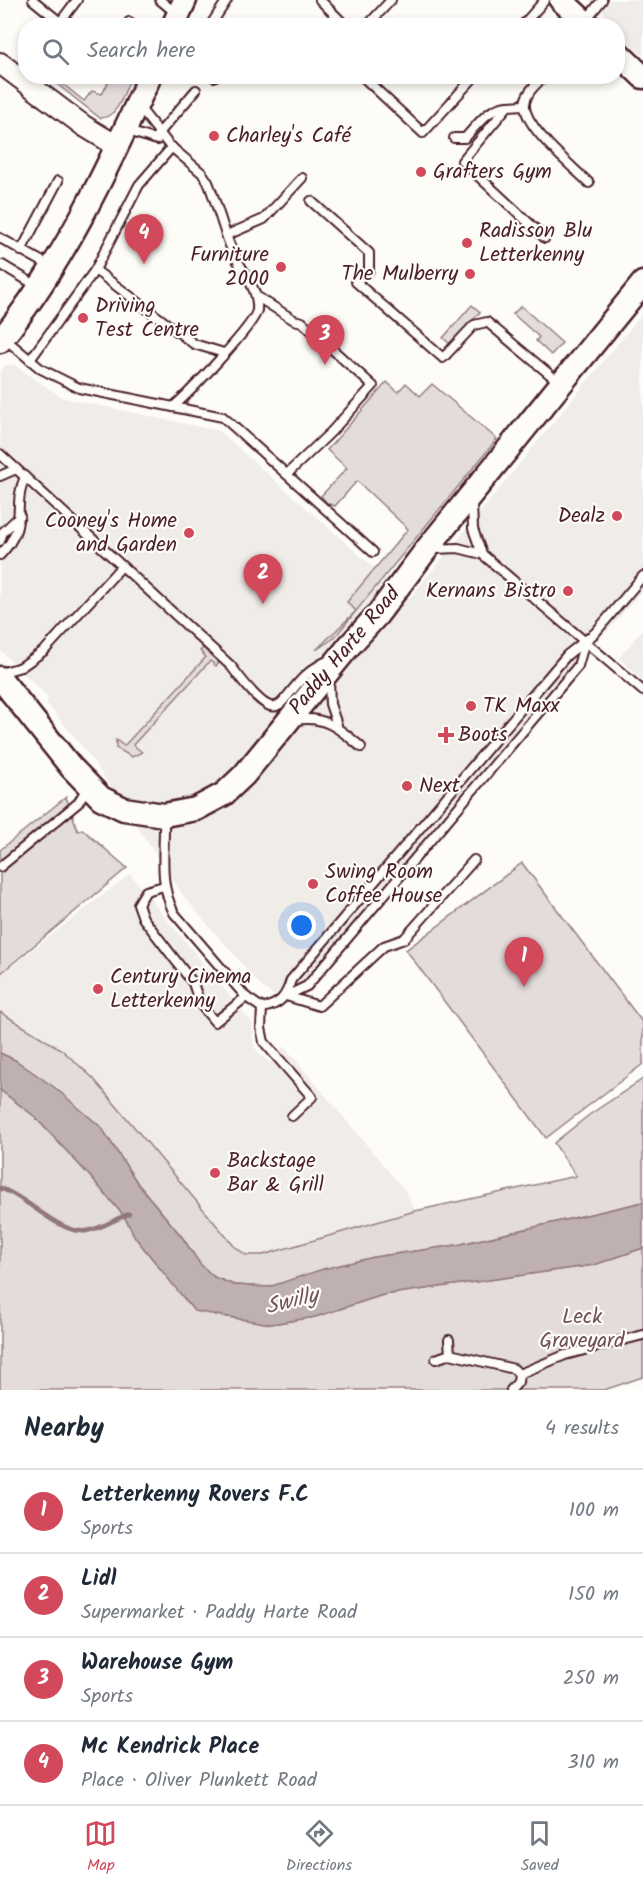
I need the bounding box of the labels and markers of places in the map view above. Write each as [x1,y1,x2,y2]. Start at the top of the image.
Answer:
place label: Charley's Café [226,120,352,153]
marker: Charley's Café [207,129,221,143]
place label: Grafters Gym [433,156,552,189]
marker: Grafters Gym [414,165,428,179]
pin: 4 [124,214,164,264]
place label: Radisson Blu Letterkenny [479,215,592,272]
marker: Radisson Blu Letterkenny [460,236,474,250]
place label: Furniture 2000 [190,239,270,296]
place label: The Mulberry [342,258,458,291]
marker: Furniture 2000 [274,260,288,274]
marker: The Mulberry [463,267,477,281]
place label: Driving Test Centre [95,290,199,347]
marker: Driving Test Centre [76,311,90,325]
pin: 3 [306,316,344,365]
place label: Dealz [558,500,605,533]
place label: Cooney's Home and Garden [45,505,178,562]
marker: Dealz [610,509,624,523]
marker: Cooney's Home and Garden [182,526,196,540]
pin: 2 [244,554,282,604]
place label: Kernans Bistro [426,575,556,608]
marker: Kernans Bistro [561,584,575,598]
place label: TK Maxx [483,690,560,723]
marker: TK Maxx [464,699,478,713]
place label: Boots [458,719,508,752]
marker: Boots [439,728,453,742]
place label: Next [419,770,461,803]
marker: Next [400,779,414,793]
place label: Swing Room Coffee House [325,856,443,913]
marker: Swing Room Coffee House [306,877,320,891]
pin: 1 [504,938,544,987]
place label: Century Cinema Letterkenny [110,961,251,1018]
marker: Century Cinema Letterkenny [91,982,105,996]
place label: Backstage Bar & Grill [227,1145,324,1202]
marker: Backstage Bar & Grill [208,1166,222,1180]

